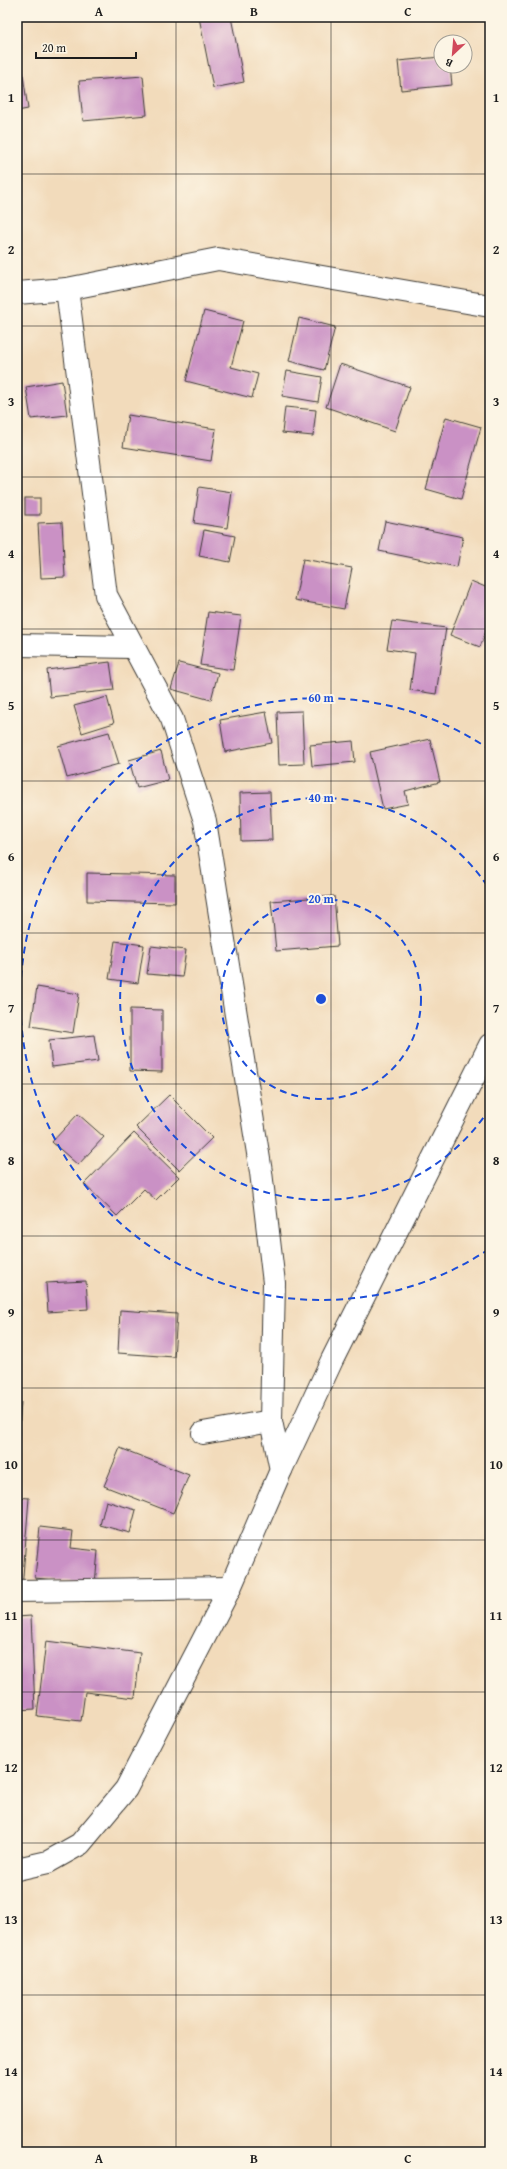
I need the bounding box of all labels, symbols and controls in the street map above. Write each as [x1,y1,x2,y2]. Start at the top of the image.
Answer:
text: A [95,2,104,21]
text: B [250,2,258,21]
text: C [404,2,412,21]
scale bar [36,34,136,60]
north arrow [433,34,473,74]
text: 20 m [42,39,66,56]
text: B [442,54,455,72]
text: 1 [8,88,14,107]
text: 1 [493,88,499,107]
text: 2 [8,240,15,259]
text: 2 [493,240,500,259]
text: 3 [8,392,14,411]
text: 3 [493,392,499,411]
text: 4 [8,544,15,563]
text: 4 [493,544,500,563]
text: 60 m [308,689,334,706]
text: 5 [8,696,15,715]
text: 5 [493,696,500,715]
text: 40 m [308,789,334,806]
text: 6 [8,847,15,866]
text: 6 [493,847,500,866]
text: 20 m [308,890,334,907]
centre of rings [314,992,328,1006]
text: 7 [8,999,15,1018]
text: 7 [493,999,500,1018]
text: 8 [8,1151,15,1170]
text: 8 [493,1151,500,1170]
text: 9 [8,1303,15,1322]
text: 9 [493,1303,500,1322]
text: 10 [4,1455,18,1474]
text: 10 [489,1455,503,1474]
text: 11 [4,1606,18,1625]
text: 11 [489,1606,503,1625]
text: 12 [4,1758,18,1777]
text: 12 [489,1758,503,1777]
text: 13 [4,1910,18,1929]
text: 13 [489,1910,503,1929]
text: 14 [4,2062,18,2081]
text: 14 [489,2062,503,2081]
text: A [95,2149,104,2168]
text: B [250,2149,258,2168]
text: C [404,2149,412,2168]

